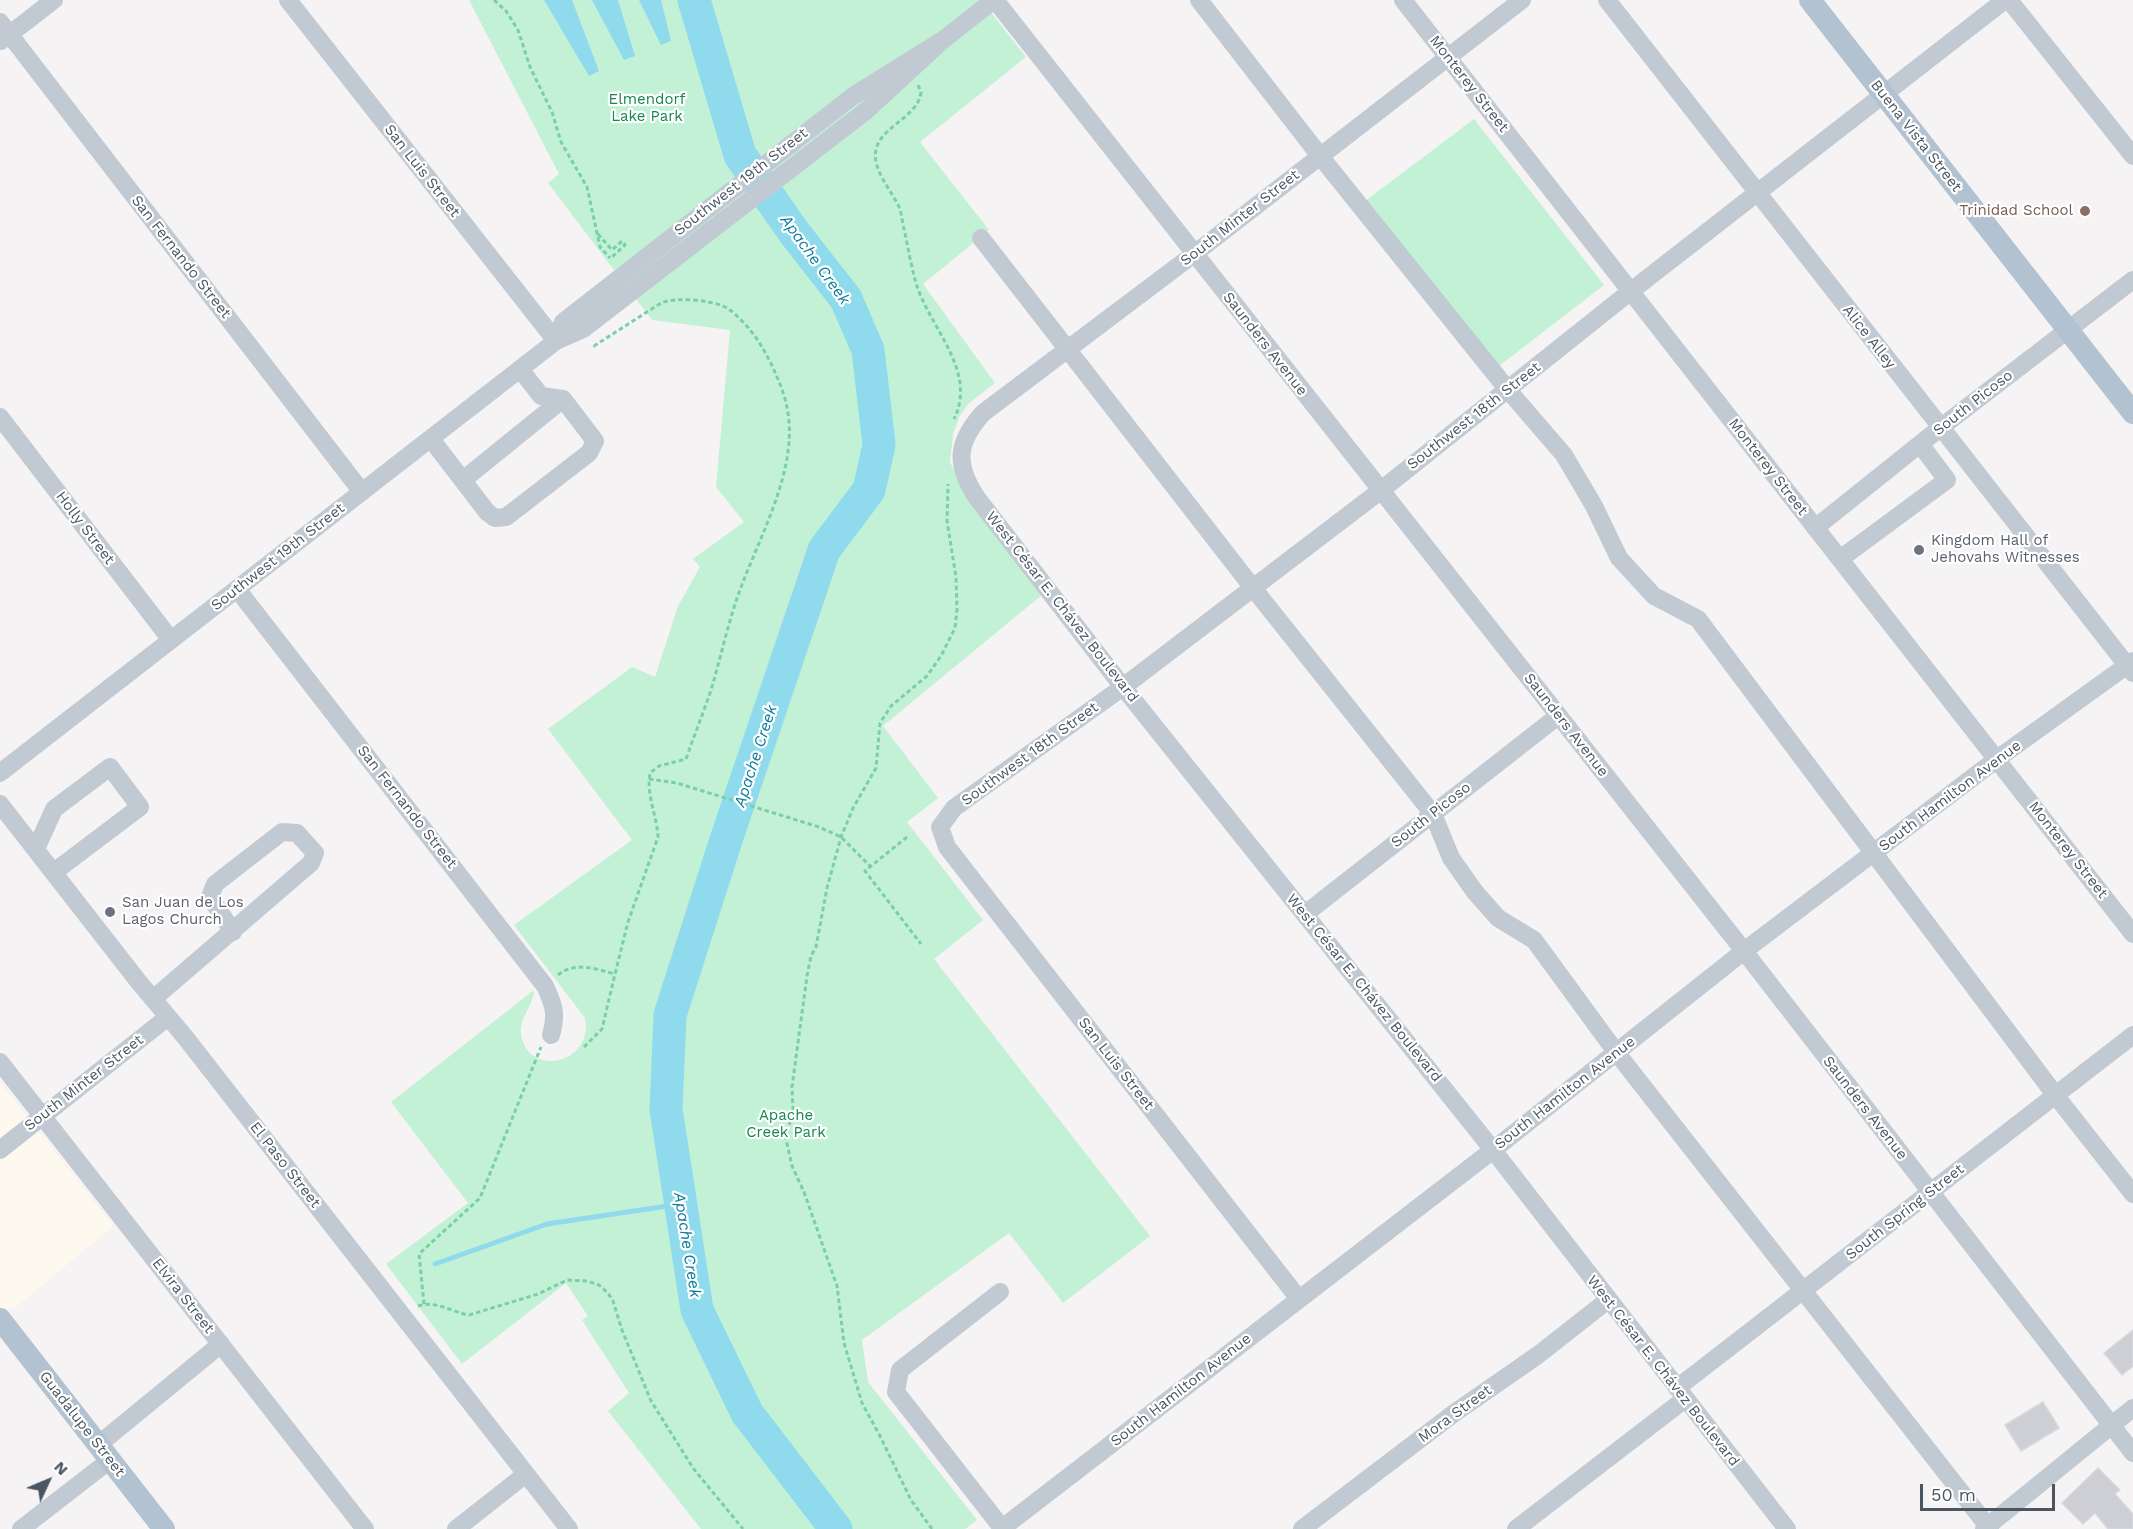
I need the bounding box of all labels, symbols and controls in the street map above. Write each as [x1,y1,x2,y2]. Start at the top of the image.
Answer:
street label: Monterey Street [1426,32,1512,136]
street label: Buena Vista Street [1867,76,1965,196]
park label: Elmendorf Lake Park [609,91,685,126]
street label: San Luis Street [380,121,464,221]
street label: Southwest 19th Street [671,124,811,240]
street label: South Minter Street [1177,166,1303,270]
street label: San Fernando Street [127,192,235,322]
place label: Trinidad School [1959,202,2073,220]
marker: Trinidad School [2078,204,2092,218]
water label: Apache Creek [776,211,854,309]
street label: Saunders Avenue [1219,289,1311,399]
street label: Alice Alley [1839,302,1899,372]
street label: Southwest 18th Street [1404,358,1544,474]
street label: South Picoso [1930,366,2016,440]
street label: Monterey Street [1725,415,1811,519]
street label: Holly Street [52,488,118,568]
street label: Southwest 19th Street [208,499,348,615]
street label: West César E. Chávez Boulevard [982,508,1142,706]
place label: Kingdom Hall of Jehovahs Witnesses [1931,532,2080,567]
marker: Kingdom Hall of Jehovahs Witnesses [1912,543,1926,557]
street label: Saunders Avenue [1520,670,1612,780]
street label: Southwest 18th Street [958,698,1102,810]
water label: Apache Creek [730,702,782,810]
street label: South Hamilton Avenue [1875,737,2025,855]
street label: San Fernando Street [353,742,461,872]
street label: South Picoso [1388,778,1474,852]
street label: Monterey Street [2025,798,2111,902]
street label: West César E. Chávez Boulevard [1282,890,1446,1086]
place label: San Juan de Los Lagos Church [122,894,244,929]
marker: San Juan de Los Lagos Church [103,905,117,919]
street label: San Luis Street [1074,1014,1158,1114]
street label: South Minter Street [21,1031,147,1135]
street label: South Hamilton Avenue [1491,1033,1639,1153]
street label: Saunders Avenue [1819,1053,1911,1163]
park label: Apache Creek Park [746,1107,826,1142]
street label: El Paso Street [246,1118,324,1212]
street label: South Spring Street [1842,1160,1968,1264]
water label: Apache Creek [669,1191,705,1299]
street label: Elvira Street [148,1255,218,1337]
street label: West César E. Chávez Boulevard [1583,1272,1743,1470]
street label: South Hamilton Avenue [1107,1330,1255,1450]
street label: Guadalupe Street [35,1368,129,1480]
street label: Mora Street [1415,1381,1495,1447]
north arrow [18,1451,78,1511]
text: N [50,1457,72,1479]
scale bar [1923,1472,2058,1510]
text: 50 m [1931,1484,1976,1505]

